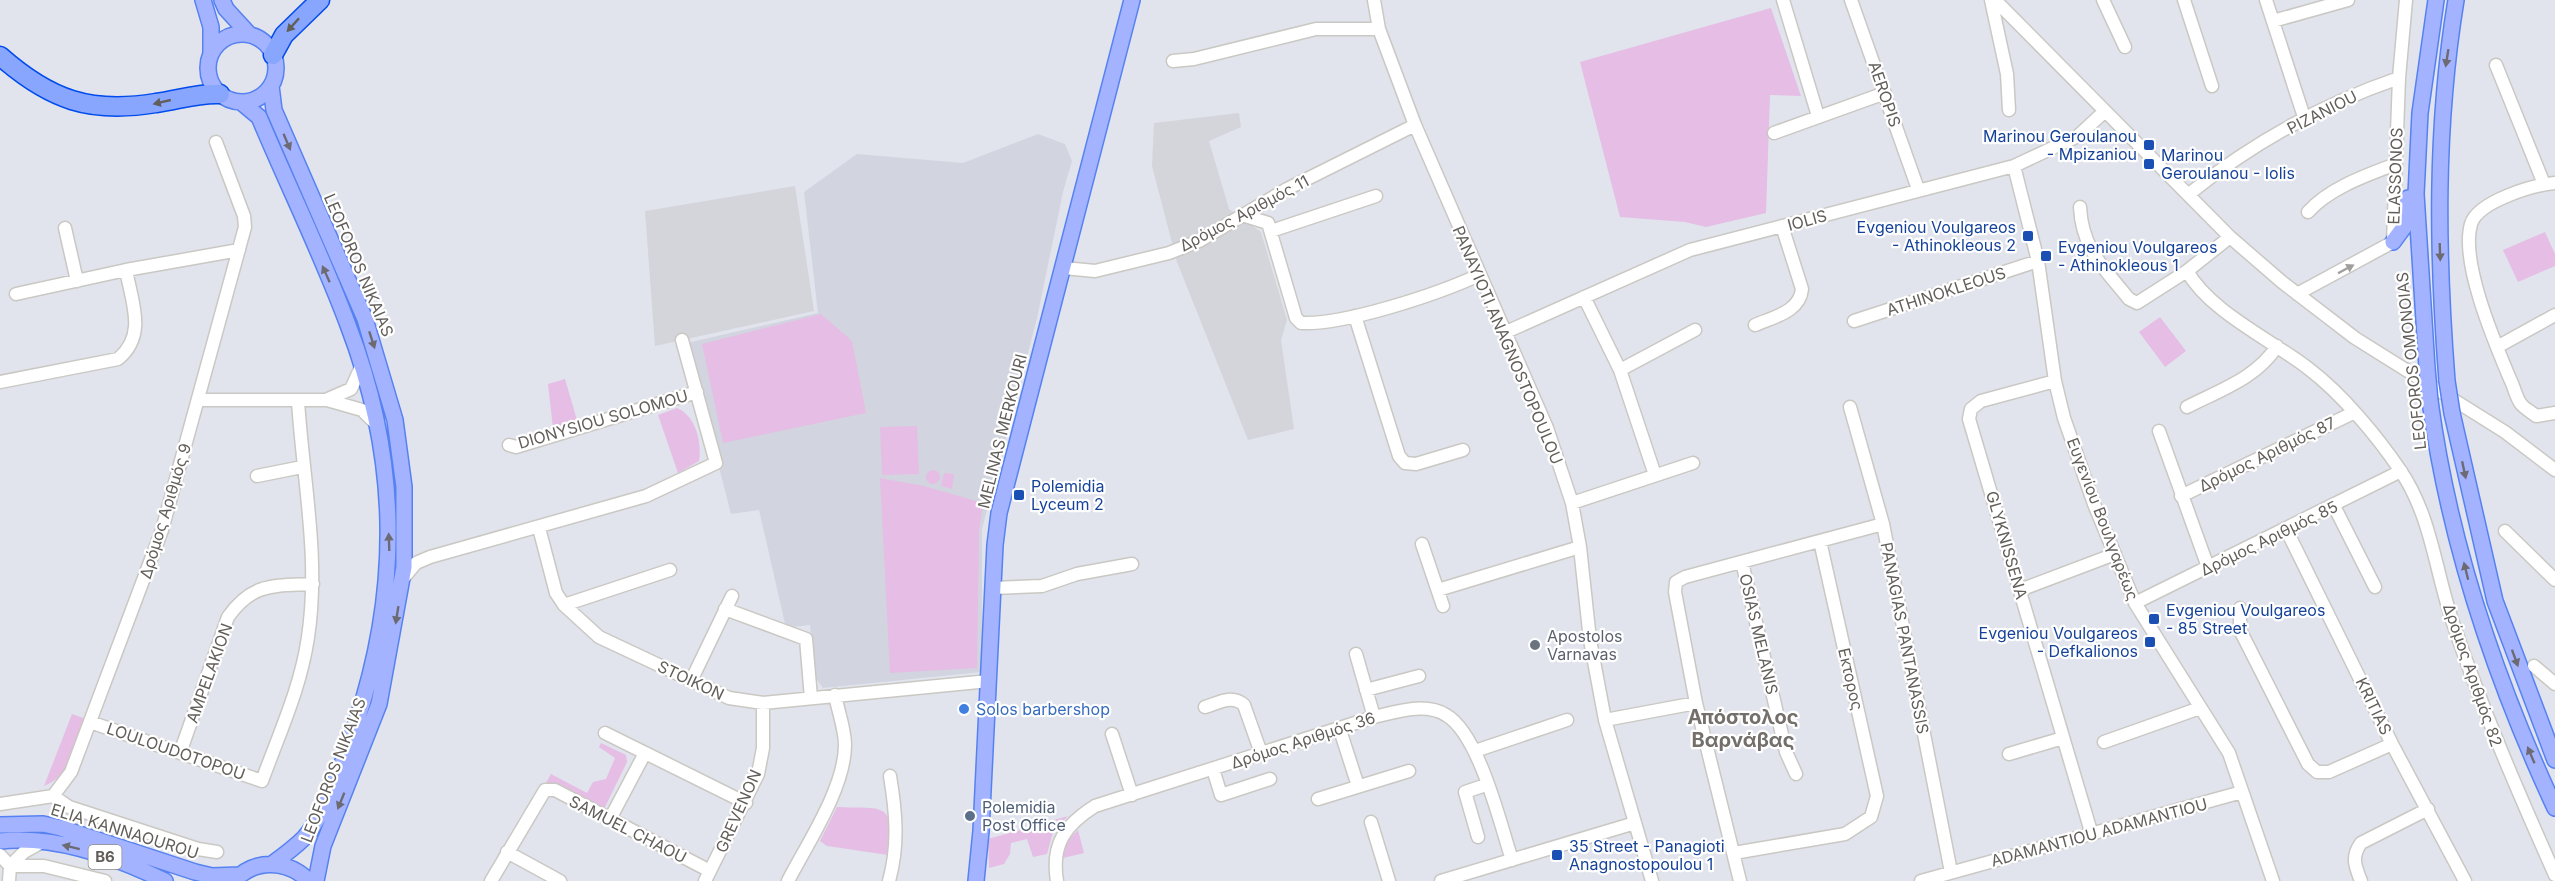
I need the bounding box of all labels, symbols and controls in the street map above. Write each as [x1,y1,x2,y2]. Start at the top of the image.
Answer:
one-way arrow [286,17,300,32]
one-way arrow [2442,48,2451,67]
street label: AEROPIS [1864,59,1906,129]
street label: PIZANIOU [2284,86,2360,138]
one-way arrow [153,97,171,107]
place label: Marinou Geroulanou - Mpizaniou [1983,126,2137,164]
street label: ELASSONOS [2383,127,2407,225]
one-way arrow [282,133,292,151]
marker: Marinou Geroulanou - Mpizaniou [2142,138,2156,152]
place label: Marinou Geroulanou - Iolis [2161,145,2295,183]
marker: Marinou Geroulanou - Iolis [2142,157,2156,171]
street label: Δρόμος Αριθμός 11 [1176,170,1312,256]
street label: LEOFOROS NIKAIAS [320,190,398,340]
street label: IOLIS [1785,205,1829,235]
place label: Evgeniou Voulgareos - Athinokleous 2 [1857,217,2016,255]
street label: PANAYIOTI ANAGNOSTOPOULOU [1449,223,1567,467]
marker: Evgeniou Voulgareos - Athinokleous 2 [2021,229,2035,243]
place label: Evgeniou Voulgareos - Athinokleous 1 [2058,237,2217,275]
one-way arrow [2435,243,2445,262]
marker: Evgeniou Voulgareos - Athinokleous 1 [2039,249,2053,263]
street label: ATHINOKLEOUS [1884,262,2008,320]
one-way arrow [321,264,331,282]
one-way arrow [2337,264,2354,274]
street label: LEOFOROS OMONOIAS [2392,271,2430,451]
one-way arrow [368,331,377,349]
street label: MELINAS MERKOURI [973,352,1031,510]
street label: DIONYSIOU SOLOMOU [516,385,690,453]
street label: Δρόμος Αριθμός 87 [2195,412,2339,496]
street label: Ευγενίου Βουλγαρέως [2063,435,2143,603]
street label: Δρόμος Αριθμός 9 [135,441,195,581]
one-way arrow [2460,461,2469,480]
place label: Polemidia Lyceum 2 [1031,476,1104,514]
marker: Polemidia Lyceum 2 [1012,488,1026,502]
street label: GLYKNISSENA [1982,489,2032,601]
street label: Δρόμος Αριθμός 85 [2197,496,2341,580]
one-way arrow [384,533,393,552]
street label: PANAGIAS PANTANASSIS [1877,540,1933,736]
one-way arrow [2461,562,2470,580]
street label: OSIAS MELANIS [1735,572,1783,696]
place label: Evgeniou Voulgareos - 85 Street [2166,600,2325,638]
street label: Δρόμος Αριθμός 82 [2439,601,2507,749]
one-way arrow [392,605,401,624]
marker: Evgeniou Voulgareos - 85 Street [2147,612,2161,626]
street label: AMPELAKION [182,620,236,726]
place label: Evgeniou Voulgareos - Defkalionos [1979,623,2138,661]
place label: Apostolos Varnavas [1547,626,1622,664]
marker: Evgeniou Voulgareos - Defkalionos [2143,635,2157,649]
marker: Apostolos Varnavas [1528,638,1542,652]
street label: Εκτορος [1834,646,1868,712]
one-way arrow [2511,649,2521,667]
street label: STOIKON [655,656,727,704]
street label: KRITIAS [2352,674,2396,738]
street label: LEOFOROS NIKAIAS [296,695,370,845]
place label: Solos barbershop [976,699,1110,719]
marker: Solos barbershop [957,702,971,716]
district label: Απόστολος Βαρνάβας [1687,705,1799,752]
street label: Δρόμος Αριθμός 36 [1228,707,1378,773]
street label: LOULOUDOTOPOU [104,718,248,784]
one-way arrow [2526,745,2536,763]
street label: GREVENON [711,766,765,856]
street label: SAMUEL CHAOU [566,791,690,867]
one-way arrow [336,792,345,810]
street label: ADAMANTIOU ADAMANTIOU [1989,793,2209,871]
place label: Polemidia Post Office [982,797,1066,835]
street label: ELIA KANNAOUROU [49,799,201,863]
marker: Polemidia Post Office [963,809,977,823]
place label: 35 Street - Panagioti Anagnostopoulou 1 [1569,836,1725,874]
one-way arrow [61,842,79,851]
road number: B6 [88,845,122,869]
marker: 35 Street - Panagioti Anagnostopoulou 1 [1550,848,1564,862]

